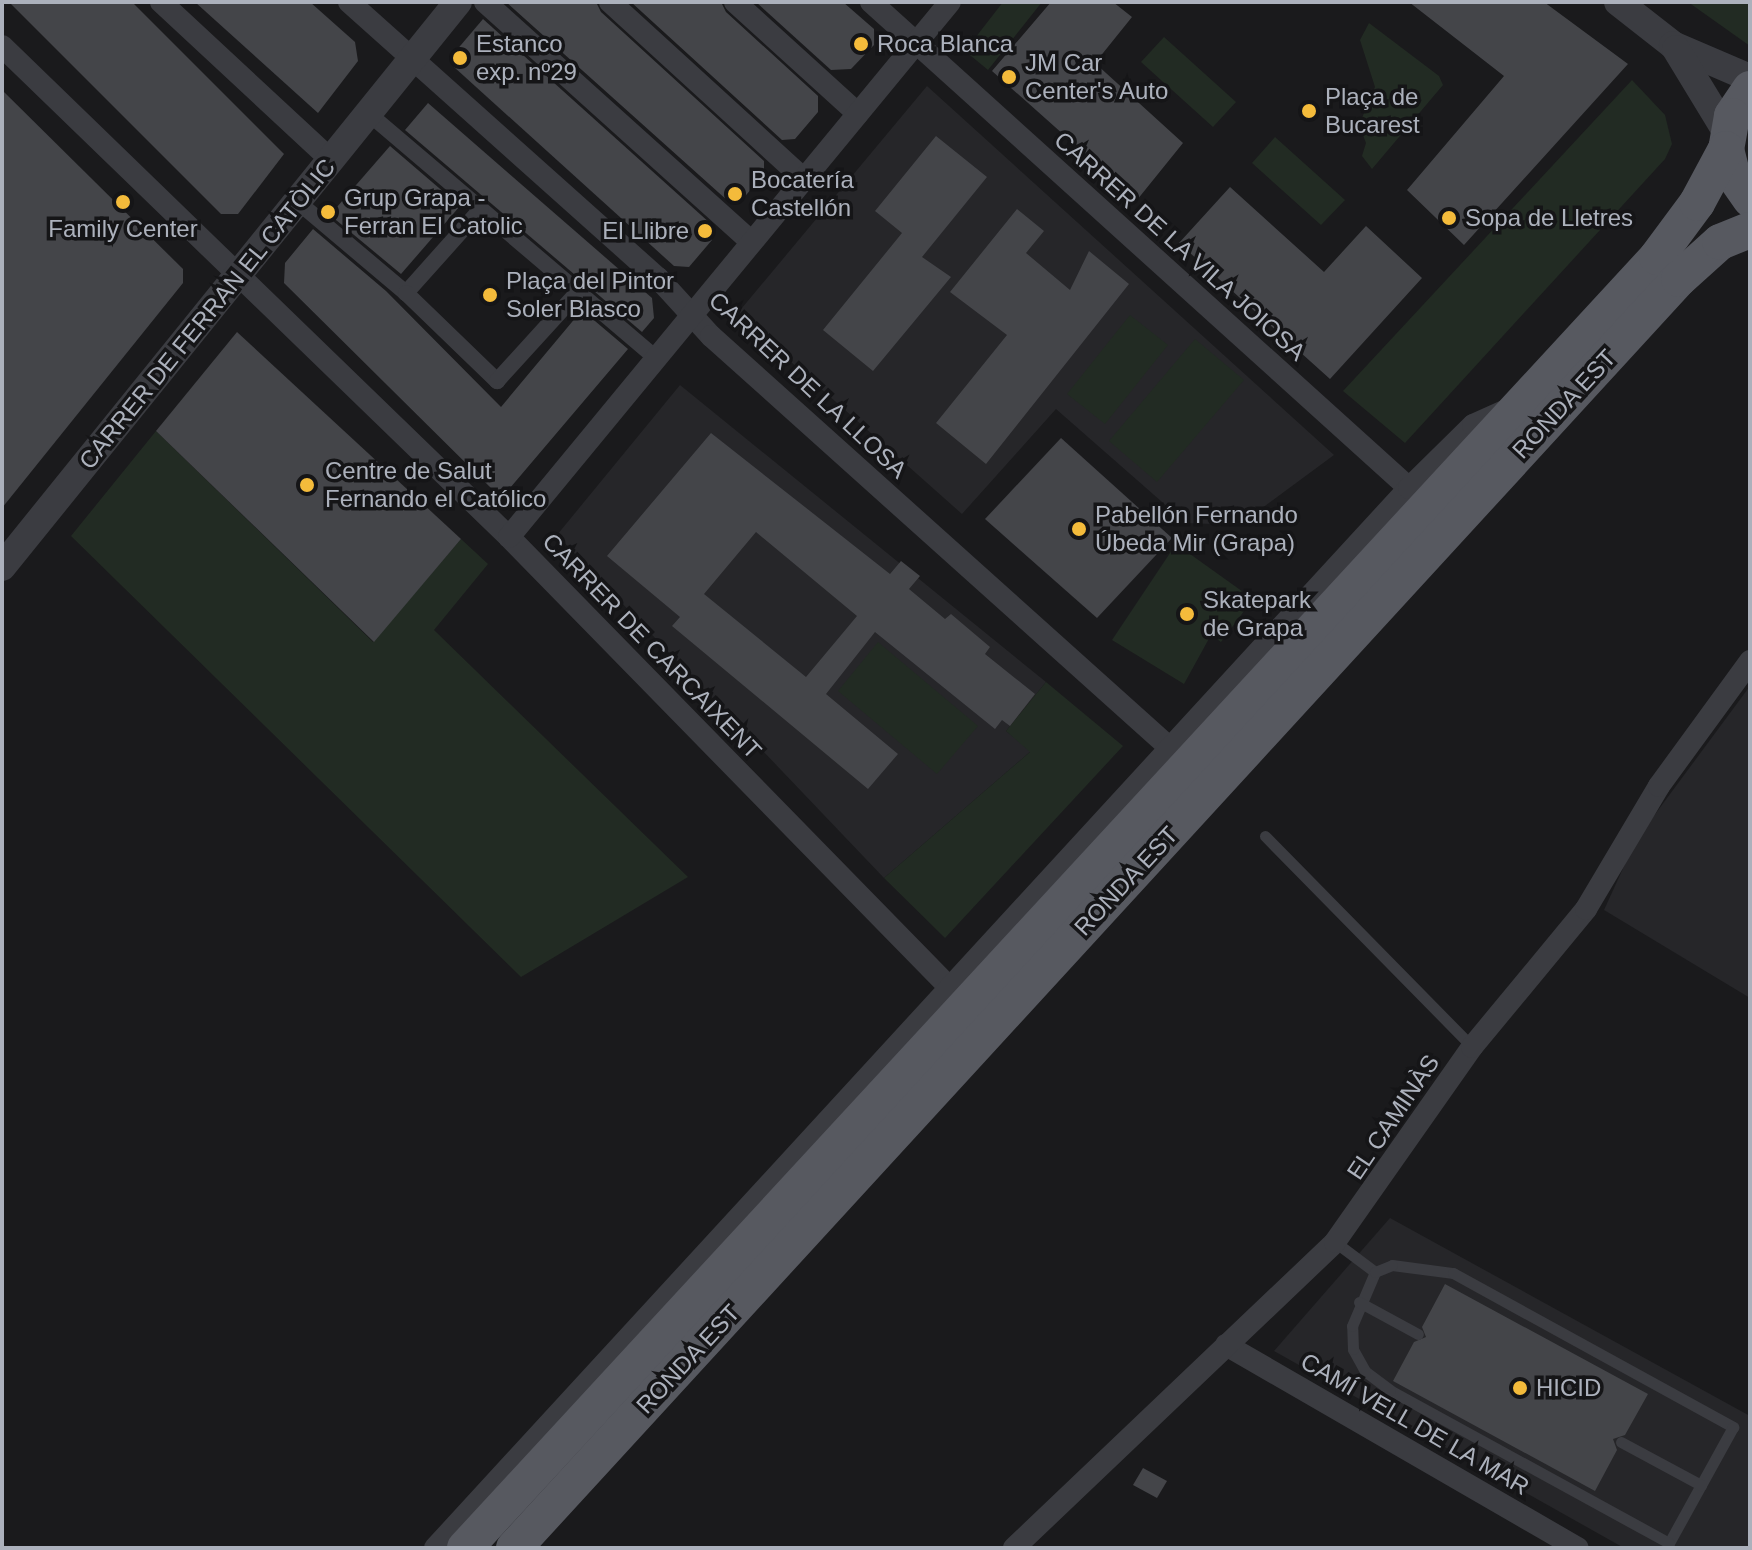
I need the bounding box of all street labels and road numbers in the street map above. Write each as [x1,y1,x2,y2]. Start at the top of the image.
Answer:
street label: CARRER DE LA VILA JOIOSA [1047,125,1313,367]
street label: CARRER DE FERRAN EL CATÒLIC [73,153,341,475]
street label: CARRER DE LA LLOSA [703,285,913,485]
street label: RONDA EST [1506,343,1622,465]
street label: CARRER DE CARCAIXENT [537,527,767,765]
street label: RONDA EST [1068,820,1184,942]
street label: EL CAMINÀS [1340,1049,1446,1185]
street label: RONDA EST [630,1298,746,1420]
street label: CAMÍ VELL DE LA MAR [1295,1346,1535,1502]

